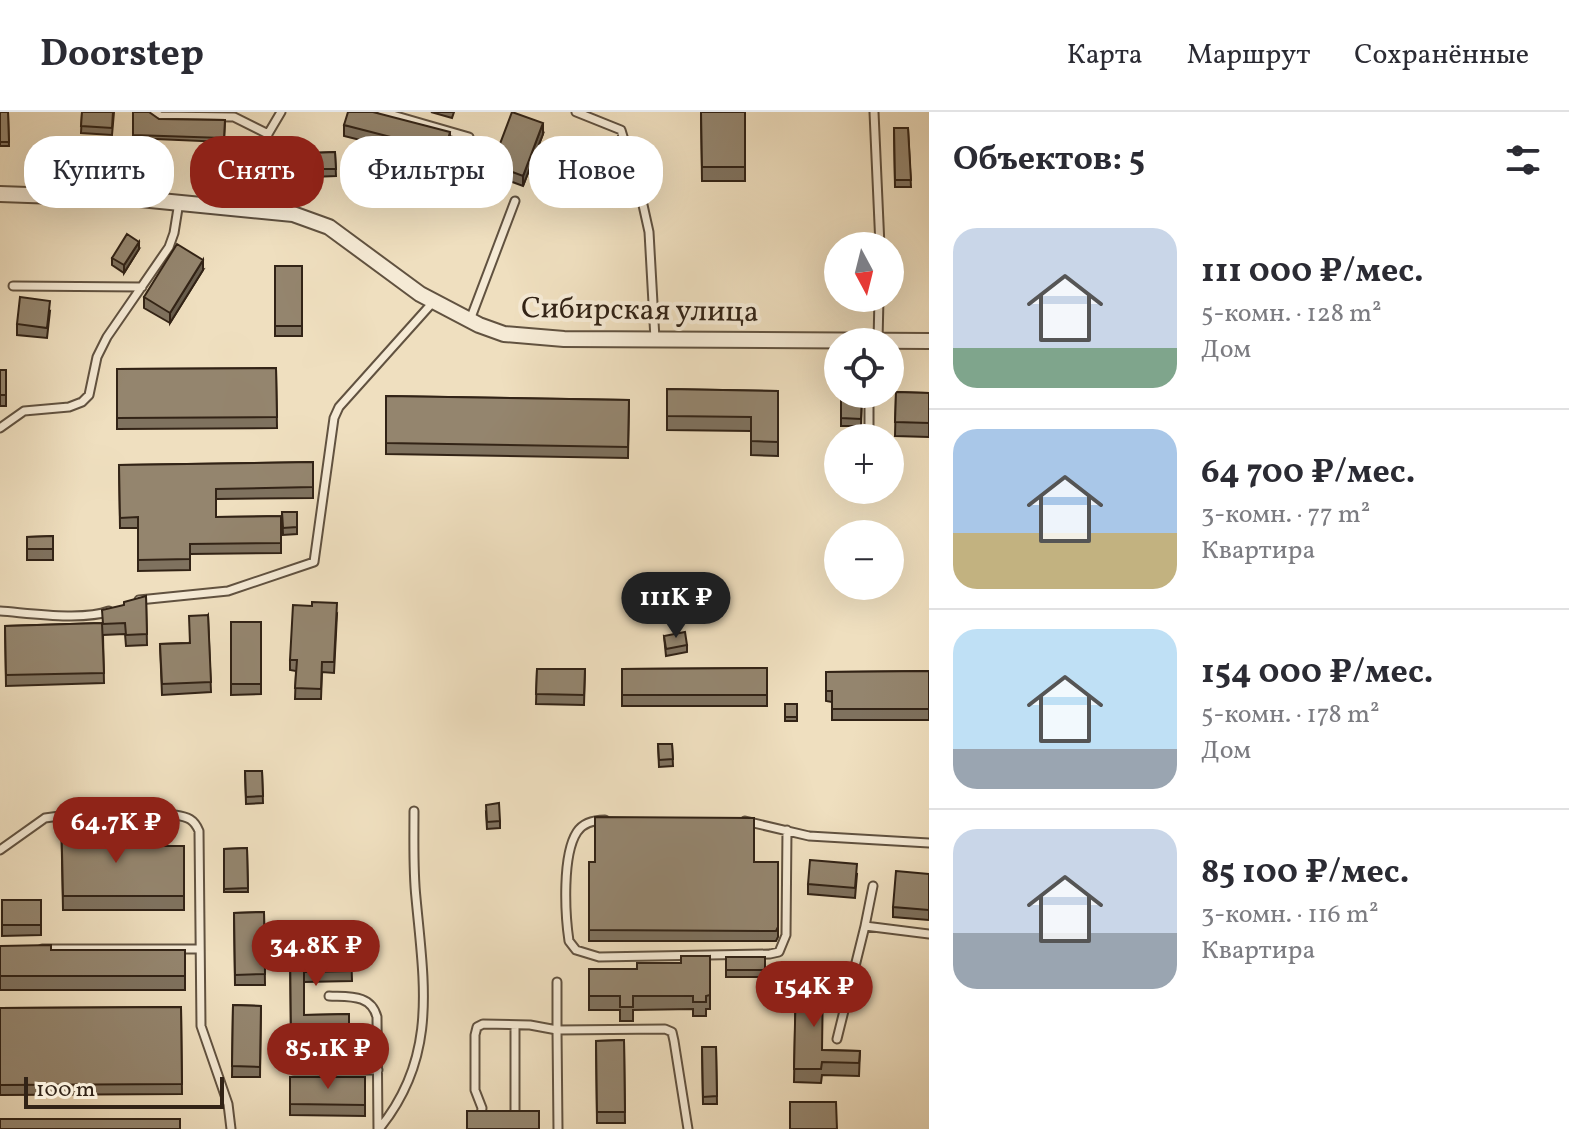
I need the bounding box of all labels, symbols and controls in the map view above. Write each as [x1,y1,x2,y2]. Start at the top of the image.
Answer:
text: Doorstep [40,29,204,82]
text: Карта [1067,36,1143,75]
text: Маршрут [1187,36,1310,75]
text: Сохранённые [1354,36,1529,75]
chip: Купить [24,136,174,208]
chip: Снять [190,136,324,208]
chip: Фильтры [340,136,513,208]
chip: Новое [529,136,663,208]
text: Объектов: 5 [953,137,1145,184]
icon: filters [1501,138,1545,182]
north arrow [824,232,904,312]
map controls [824,232,904,600]
text: 111 000 ₽/мес. [1201,249,1424,296]
icon: home [1017,260,1113,356]
street label: Сибирская улица [521,288,759,334]
text: 5-комн. · 128 m² [1201,296,1382,332]
button: locate [824,328,904,408]
text: Дом [1201,332,1251,368]
button: + [824,424,904,504]
text: 64 700 ₽/мес. [1201,450,1415,497]
icon: home [1017,461,1113,557]
text: 3-комн. · 77 m² [1201,497,1370,533]
button: − [824,520,904,600]
text: Квартира [1201,533,1315,569]
pin: 111K ₽ [611,572,741,640]
text: 111K ₽ [639,580,713,616]
text: 154 000 ₽/мес. [1201,650,1433,697]
icon: home [1017,661,1113,757]
text: 5-комн. · 178 m² [1201,697,1380,733]
text: Дом [1201,733,1251,769]
pin: 64.7K ₽ [42,797,190,865]
text: 64.7K ₽ [71,805,161,841]
text: 85 100 ₽/мес. [1201,850,1409,897]
icon: home [1017,861,1113,957]
text: 3-комн. · 116 m² [1201,897,1379,933]
pin: 34.8K ₽ [242,920,390,988]
text: 34.8K ₽ [270,928,362,964]
text: Квартира [1201,933,1315,969]
pin: 154K ₽ [749,961,879,1029]
text: 154K ₽ [774,969,854,1005]
pin: 85.1K ₽ [254,1023,402,1091]
text: 85.1K ₽ [285,1031,371,1067]
scale bar [24,1073,224,1109]
text: 100 m [36,1075,95,1106]

